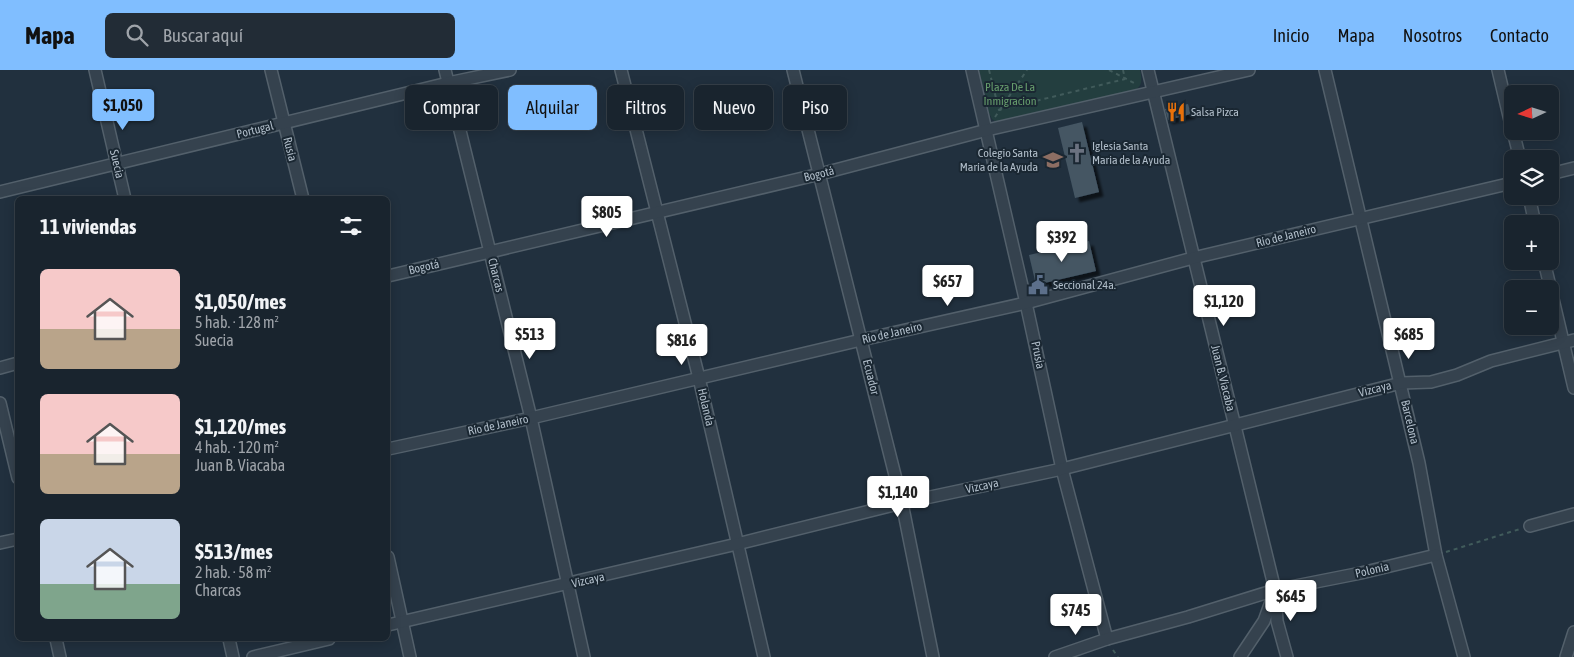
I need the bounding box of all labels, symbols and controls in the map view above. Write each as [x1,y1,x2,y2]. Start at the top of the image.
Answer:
search box [105,13,455,58]
icon: search [123,21,151,49]
text: Mapa [25,22,75,49]
text: Buscar aquí [163,24,243,46]
text: Inicio [1273,25,1309,46]
text: Mapa [1337,25,1375,46]
text: Nosotros [1403,25,1462,46]
text: Contacto [1490,25,1549,46]
park label: Plaza De La Inmigracion [984,80,1036,108]
chip: Comprar [405,85,498,130]
chip: Alquilar [508,85,597,130]
chip: Filtros [607,85,684,130]
chip: Nuevo [694,85,773,130]
chip: Piso [783,85,847,130]
north arrow [1504,85,1559,140]
map controls [1504,85,1559,335]
pin: $1,050 [82,88,164,131]
text: $1,050 [103,96,143,114]
restaurant icon: Salsa Pizca [1165,101,1187,123]
place label: Salsa Pizca [1191,105,1239,119]
street label: Portugal [235,118,276,141]
street label: Rusia [280,135,300,163]
place label: Iglesia Santa Maria de la Ayuda [1092,139,1170,167]
church icon: Iglesia Santa Maria de la Ayuda [1066,142,1088,164]
place label: Colegio Santa María de la Ayuda [960,146,1038,174]
street label: Suecia [107,148,127,180]
school or university icon: Colegio Santa María de la Ayuda [1042,149,1064,171]
button: layers [1504,150,1559,205]
street label: Bogotá [802,163,836,185]
pin: $805 [577,196,637,238]
text: $805 [592,203,622,221]
icon: filters [337,212,365,240]
text: 11 viviendas [40,214,136,238]
button: + [1504,215,1559,270]
pin: $392 [1032,220,1092,263]
street label: Río de Janeiro [1254,222,1318,250]
text: $392 [1047,228,1077,246]
street label: Bogotá [407,257,441,277]
street label: Charcas [485,257,507,293]
pin: $657 [918,264,978,307]
text: $657 [933,272,963,290]
public building icon: Seccional 24a. [1027,274,1049,296]
place label: Seccional 24a. [1053,278,1116,292]
button: − [1504,280,1559,335]
pin: $1,120 [1183,284,1265,327]
icon: home [80,289,140,349]
text: $1,050/mes [195,289,286,313]
text: $1,120 [1204,292,1244,310]
text: 5 hab. · 128 m² [195,313,279,331]
pin: $513 [500,318,560,360]
pin: $685 [1379,318,1439,360]
street label: Río de Janeiro [860,319,924,347]
pin: $816 [652,324,712,366]
text: $513 [515,325,545,343]
text: $685 [1394,325,1424,343]
text: Suecia [195,331,234,349]
text: $816 [667,331,697,349]
street label: Prusia [1028,340,1048,370]
street label: Juan B. Viacaba [1208,343,1238,413]
street label: Ecuador [860,358,882,397]
street label: Vizcaya [1357,378,1393,400]
street label: Holanda [695,387,717,427]
street label: Barcelona [1398,399,1422,445]
street label: Río de Janeiro [466,412,530,438]
icon: home [80,414,140,474]
text: $1,120/mes [195,414,286,438]
text: 4 hab. · 120 m² [195,438,279,456]
text: Juan B. Viacaba [195,456,285,474]
pin: $1,140 [857,476,939,518]
street label: Vizcaya [964,476,1000,496]
text: $1,140 [878,483,918,501]
icon: home [80,539,140,599]
text: $513/mes [195,539,273,563]
street label: Polonia [1354,559,1390,581]
text: 2 hab. · 58 m² [195,563,271,581]
street label: Vizcaya [570,569,606,591]
pin: $645 [1261,580,1321,622]
text: Charcas [195,581,241,599]
text: $645 [1276,587,1306,605]
pin: $745 [1046,594,1106,636]
text: $745 [1061,601,1091,619]

